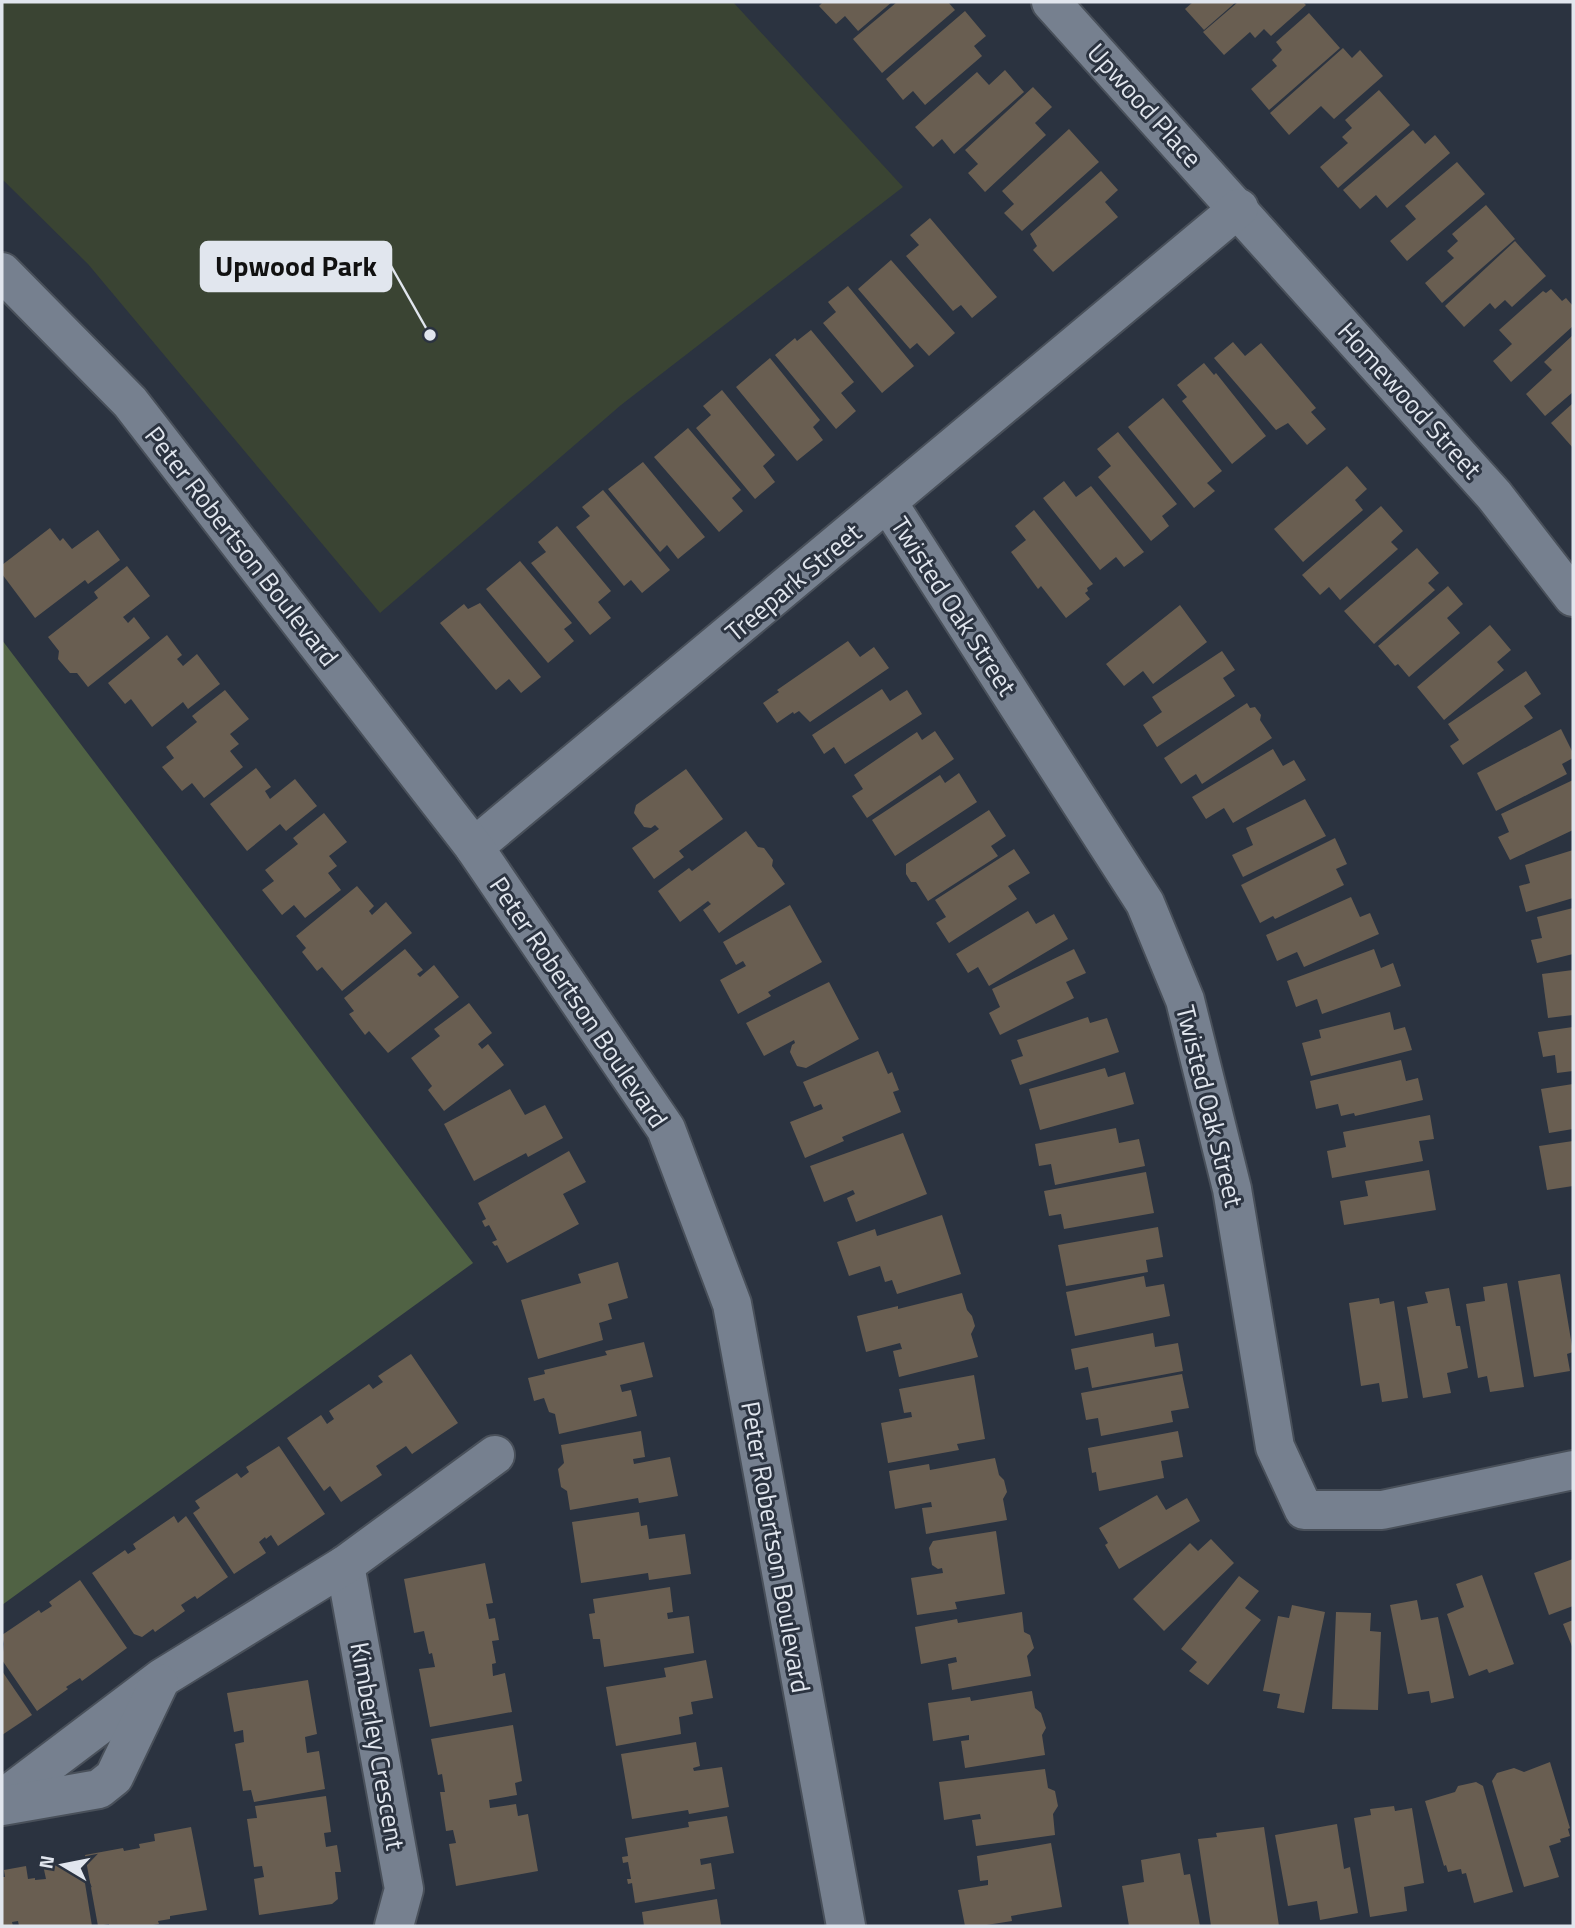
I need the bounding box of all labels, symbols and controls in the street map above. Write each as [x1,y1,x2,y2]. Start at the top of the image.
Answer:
street label: Upwood Place [1078,34,1212,176]
callout: Upwood Park [201,242,391,291]
text: Upwood Park [215,244,377,287]
street label: Homewood Street [1329,313,1491,487]
street label: Peter Robertson Boulevard [136,418,348,674]
street label: Twisted Oak Street [881,509,1027,703]
street label: Treepark Street [716,513,870,651]
street label: Peter Robertson Boulevard [480,869,678,1135]
street label: Twisted Oak Street [1166,1001,1254,1211]
street label: Peter Robertson Boulevard [731,1398,821,1696]
street label: Kimberley Crescent [341,1639,415,1853]
north arrow [28,1830,98,1900]
text: N [30,1853,61,1871]

